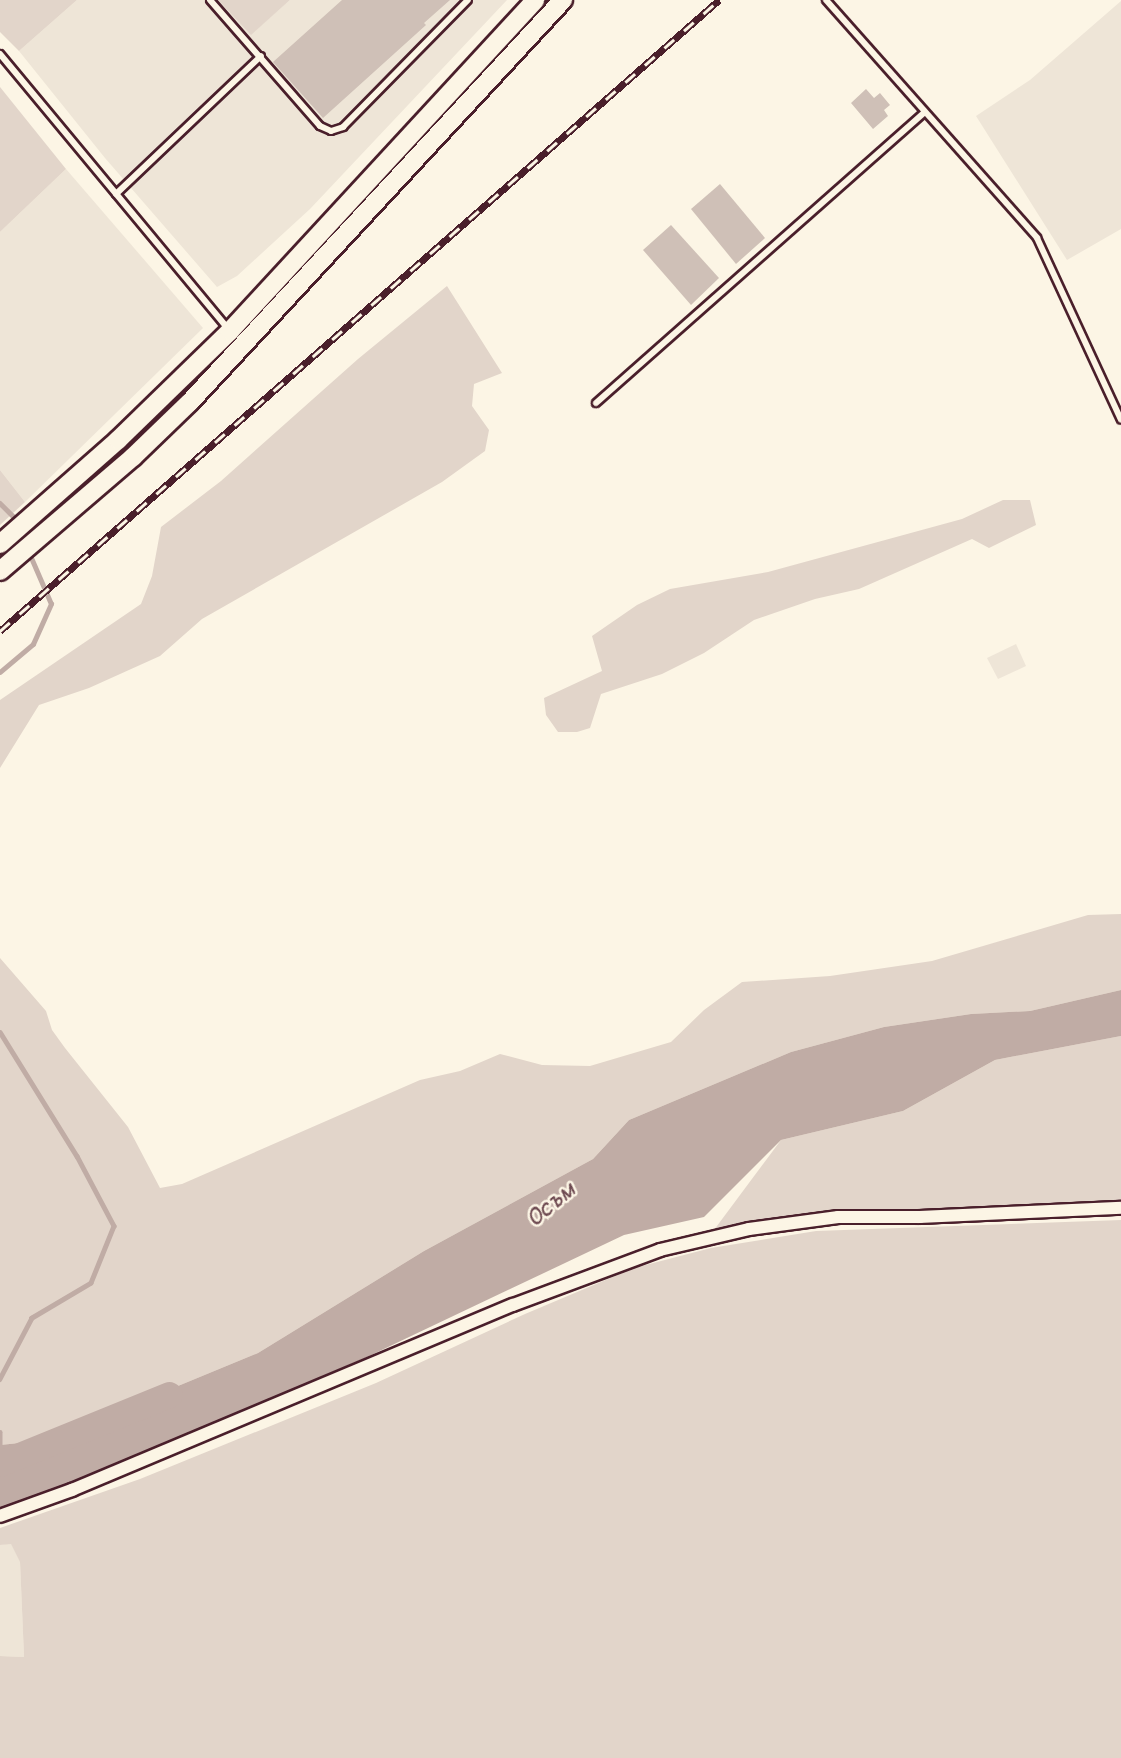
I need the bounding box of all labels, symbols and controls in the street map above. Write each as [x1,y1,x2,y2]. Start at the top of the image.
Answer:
water label: Осъм [521,1177,581,1233]

